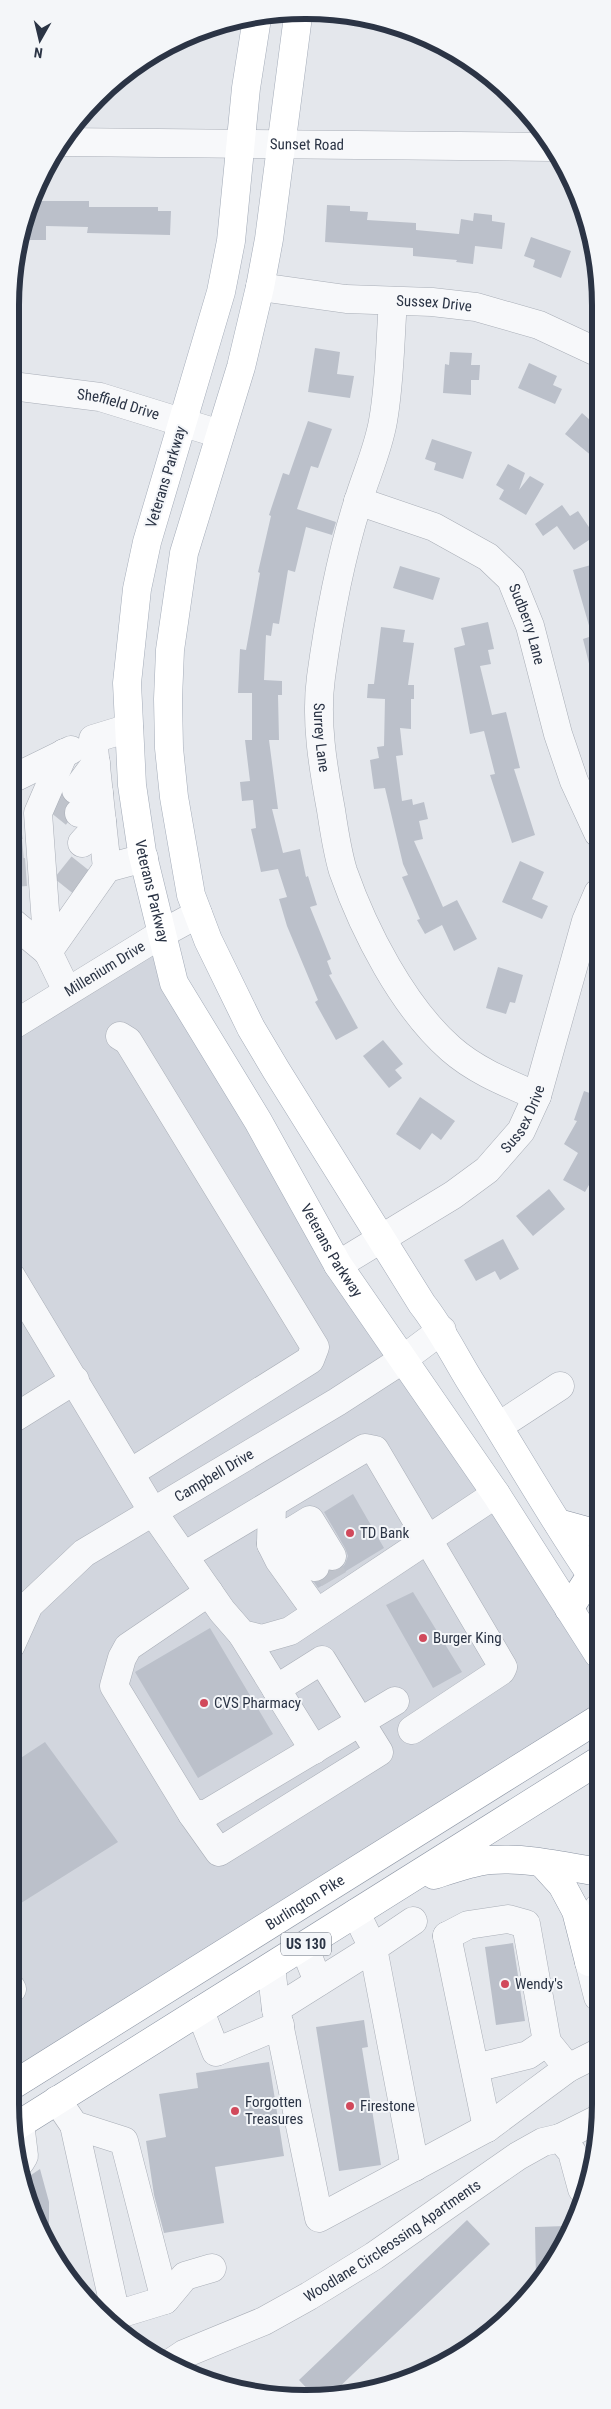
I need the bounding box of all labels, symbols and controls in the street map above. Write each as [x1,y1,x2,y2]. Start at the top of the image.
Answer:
north arrow [15,15,65,65]
text: N [33,44,44,61]
street label: Sunset Road [270,135,344,154]
street label: Sussex Drive [396,292,473,315]
street label: Sheffield Drive [76,385,162,424]
street label: Veterans Parkway [142,424,190,530]
street label: Sudberry Lane [505,581,549,667]
street label: Surrey Lane [310,703,333,773]
street label: Veterans Parkway [131,838,173,944]
street label: Millenium Drive [61,937,148,1000]
street label: Sussex Drive [497,1083,549,1157]
street label: Veterans Parkway [297,1201,366,1300]
street label: Campbell Drive [171,1445,257,1506]
place label: TD Bank [360,1524,409,1542]
marker: TD Bank [344,1527,356,1539]
place label: Burger King [433,1629,502,1647]
marker: Burger King [417,1632,429,1644]
place label: CVS Pharmacy [214,1694,301,1712]
marker: CVS Pharmacy [198,1697,210,1709]
street label: Burlington Pike [262,1871,348,1934]
road number: US 130 [281,1932,331,1956]
place label: Wendy's [515,1975,563,1993]
marker: Wendy's [499,1978,511,1990]
place label: Forgotten Treasures [245,2093,303,2128]
place label: Firestone [360,2097,415,2115]
marker: Firestone [344,2100,356,2112]
marker: Forgotten Treasures [229,2105,241,2117]
street label: Woodlane Circleossing Apartments [301,2176,484,2306]

